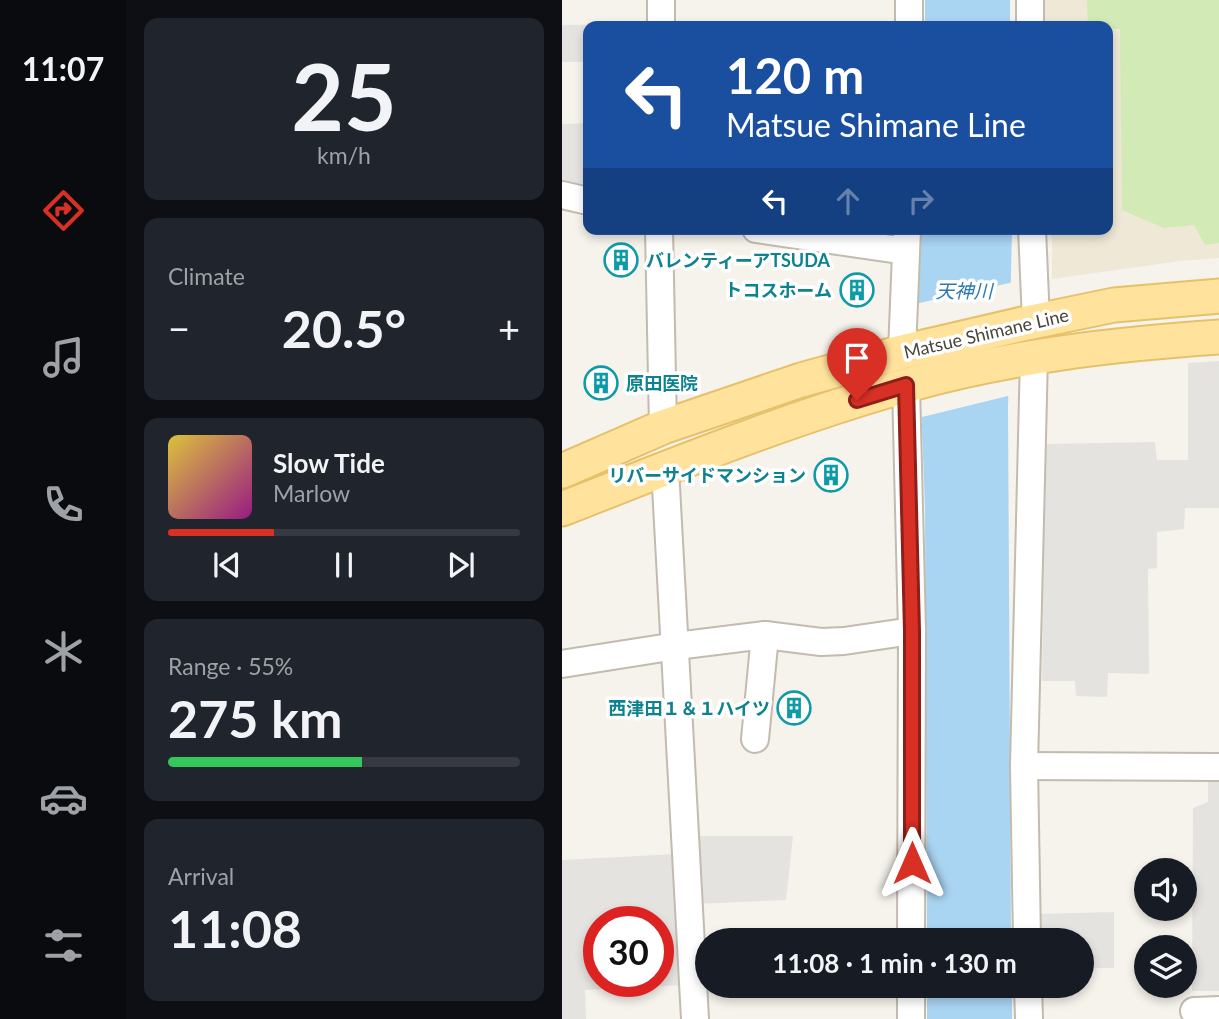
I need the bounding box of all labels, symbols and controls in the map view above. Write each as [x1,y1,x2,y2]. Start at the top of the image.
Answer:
text: 25 [291,41,397,150]
text: 120 m [726,46,864,104]
text: 11:07 [22,49,104,88]
icon: left [611,49,702,140]
text: Matsue Shimane Line [726,105,1026,144]
text: km/h [317,141,371,169]
icon: left [756,182,794,220]
icon: ahead [829,182,867,220]
icon: right [902,182,940,220]
icon: directions [39,186,88,235]
building icon: バレンティーアTSUDA [602,241,640,279]
place label: バレンティーアTSUDA [646,249,830,271]
text: Climate [168,262,245,290]
building icon: トコスホーム [838,271,876,309]
place label: トコスホーム [725,279,832,301]
water label: 天神川 [935,279,994,302]
text: 20.5° [282,297,406,359]
street label: Matsue Shimane Line [901,303,1071,363]
text: − [168,305,190,351]
text: + [498,305,520,351]
pin [827,328,887,400]
icon: music [39,333,88,382]
icon: arrive [838,339,876,377]
building icon: 原田医院 [582,364,620,402]
place label: 原田医院 [626,372,698,394]
text: Slow Tide [273,447,385,479]
building icon: リバーサイドマンション [812,456,850,494]
place label: リバーサイドマンション [608,464,806,486]
text: Marlow [273,479,350,507]
icon: phone [39,480,88,529]
icon: previous [208,546,246,584]
icon: pause [325,546,363,584]
icon: next [442,546,480,584]
icon: climate [39,627,88,676]
text: Range · 55% [168,652,293,680]
text: 275 km [168,687,342,749]
building icon: 西津田１＆１ハイツ [775,689,813,727]
place label: 西津田１＆１ハイツ [608,697,770,719]
icon: car [39,774,88,823]
position arrow [875,826,949,900]
map controls [1134,858,1197,998]
button: sound [1134,858,1197,921]
text: Arrival [168,862,234,890]
text: 11:08 [168,897,302,959]
speed limit sign: 30 [583,906,674,997]
icon: filters [39,921,88,970]
button: layers [1134,935,1197,998]
text: 11:08 · 1 min · 130 m [772,947,1017,979]

